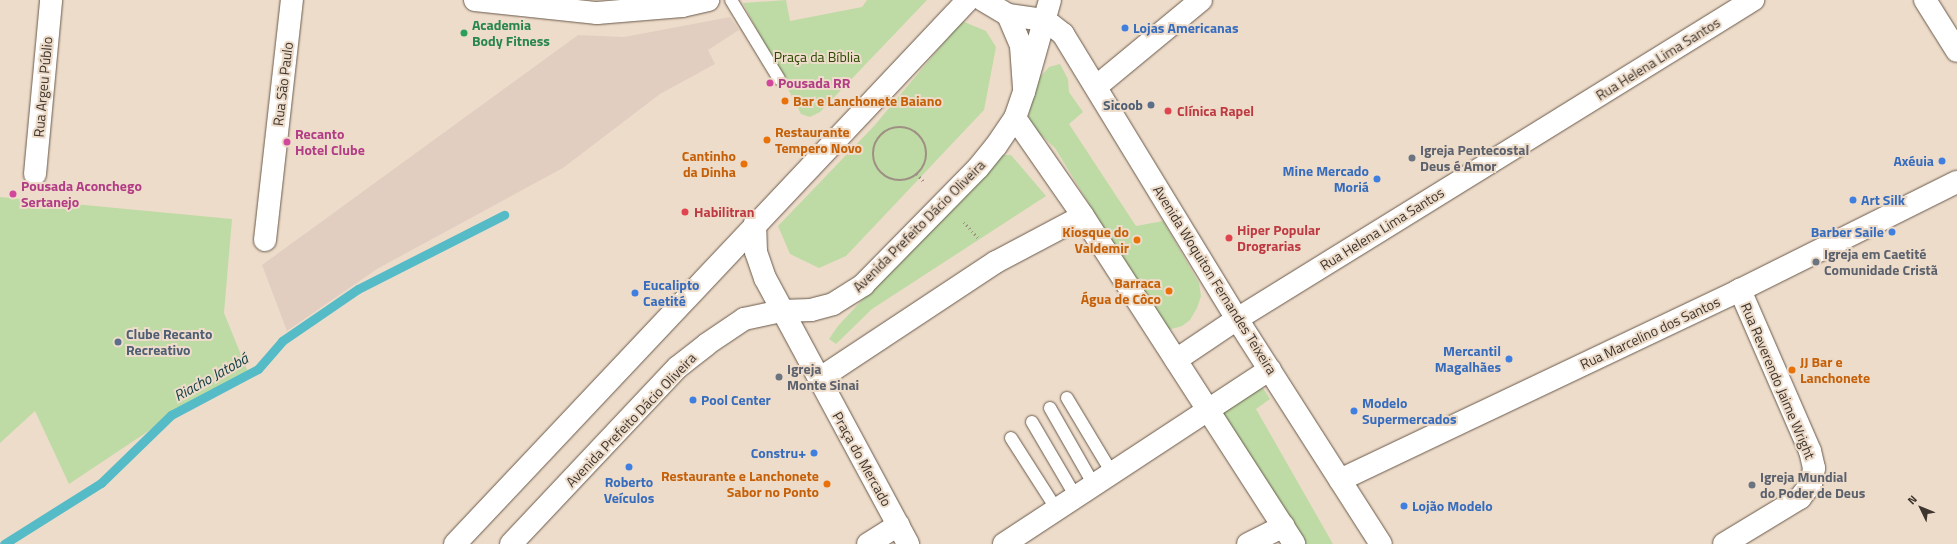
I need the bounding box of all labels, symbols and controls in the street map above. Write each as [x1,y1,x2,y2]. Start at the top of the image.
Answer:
street label: Rua Helena Lima Santos [1593,14,1723,104]
place label: Academia Body Fitness [472,17,550,50]
place label: Lojas Americanas [1133,20,1239,36]
marker: Lojas Americanas [1120,23,1130,33]
marker: Academia Body Fitness [459,28,469,38]
street label: Rua Argeu Públio [30,36,56,138]
street label: Rua São Paulo [270,41,296,127]
park label: Praça da Bíblia [774,49,860,65]
place label: Pousada RR [778,75,850,91]
marker: Pousada RR [765,78,775,88]
place label: Bar e Lanchonete Baiano [793,93,942,109]
marker: Bar e Lanchonete Baiano [780,96,790,106]
place label: Sicoob [1103,97,1143,113]
marker: Sicoob [1146,100,1156,110]
place label: Clínica Rapel [1177,103,1254,119]
marker: Clínica Rapel [1162,105,1174,117]
place label: Restaurante Tempero Novo [775,124,862,156]
place label: Recanto Hotel Clube [295,126,365,158]
marker: Restaurante Tempero Novo [762,135,772,145]
marker: Recanto Hotel Clube [282,137,292,147]
place label: Igreja Pentecostal Deus é Amor [1420,142,1529,174]
place label: Cantinho da Dinha [682,148,736,180]
marker: Igreja Pentecostal Deus é Amor [1407,153,1417,163]
place label: Axéuia [1893,153,1934,169]
street label: Avenida Prefeito Dácio Oliveira [849,156,989,296]
marker: Axéuia [1937,156,1947,166]
marker: Cantinho da Dinha [739,159,749,169]
place label: Mine Mercado Moriá [1283,163,1369,196]
marker: Mine Mercado Moriá [1372,174,1382,184]
place label: Pousada Aconchego Sertanejo [21,178,142,210]
street label: Avenida Woquiton Fernandes Teixeira [1150,182,1280,378]
street label: Rua Helena Lima Santos [1317,184,1447,274]
marker: Pousada Aconchego Sertanejo [8,189,18,199]
place label: Art Silk [1861,192,1905,208]
marker: Art Silk [1848,195,1858,205]
place label: Habilitran [694,204,754,220]
marker: Habilitran [679,206,691,218]
place label: Hiper Popular Drograrias [1237,222,1320,254]
place label: Kiosque do Valdemir [1062,224,1129,256]
place label: Barber Saile [1811,224,1884,240]
marker: Barber Saile [1887,227,1897,237]
marker: Hiper Popular Drograrias [1224,233,1234,243]
marker: Kiosque do Valdemir [1132,235,1142,245]
place label: Igreja em Caetité Comunidade Cristã [1824,246,1938,278]
marker: Igreja em Caetité Comunidade Cristã [1811,257,1821,267]
place label: Barraca Água de Côco [1081,275,1161,308]
place label: Eucalipto Caetité [643,277,699,310]
marker: Barraca Água de Côco [1164,286,1174,296]
marker: Eucalipto Caetité [630,288,640,298]
street label: Rua Marcelino dos Santos [1577,293,1723,373]
street label: Rua Reverendo Jaime Wright [1737,300,1819,462]
place label: Clube Recanto Recreativo [126,326,212,358]
marker: Clube Recanto Recreativo [113,337,123,347]
place label: Mercantil Magalhães [1435,343,1501,376]
water label: Riacho Jatobá [171,349,251,405]
street label: Avenida Prefeito Dácio Oliveira [563,350,699,490]
marker: Mercantil Magalhães [1504,354,1514,364]
place label: JJ Bar e Lanchonete [1800,354,1870,386]
place label: Igreja Monte Sinai [787,361,859,394]
marker: JJ Bar e Lanchonete [1787,365,1797,375]
marker: Igreja Monte Sinai [774,372,784,382]
place label: Pool Center [701,392,771,408]
marker: Pool Center [688,395,698,405]
place label: Modelo Supermercados [1362,395,1457,428]
marker: Modelo Supermercados [1349,406,1359,416]
street label: Praça do Mercado [829,409,895,509]
place label: Constru+ [751,445,806,461]
marker: Constru+ [809,448,819,458]
marker: Roberto Veículos [624,462,634,472]
place label: Restaurante e Lanchonete Sabor no Ponto [661,468,819,500]
place label: Igreja Mundial do Poder de Deus [1760,469,1865,502]
place label: Roberto Veículos [604,474,654,506]
marker: Restaurante e Lanchonete Sabor no Ponto [822,479,832,489]
marker: Igreja Mundial do Poder de Deus [1747,480,1757,490]
north arrow [1901,488,1941,528]
text: N [1904,492,1921,508]
place label: Lojão Modelo [1412,498,1493,514]
marker: Lojão Modelo [1399,501,1409,511]

